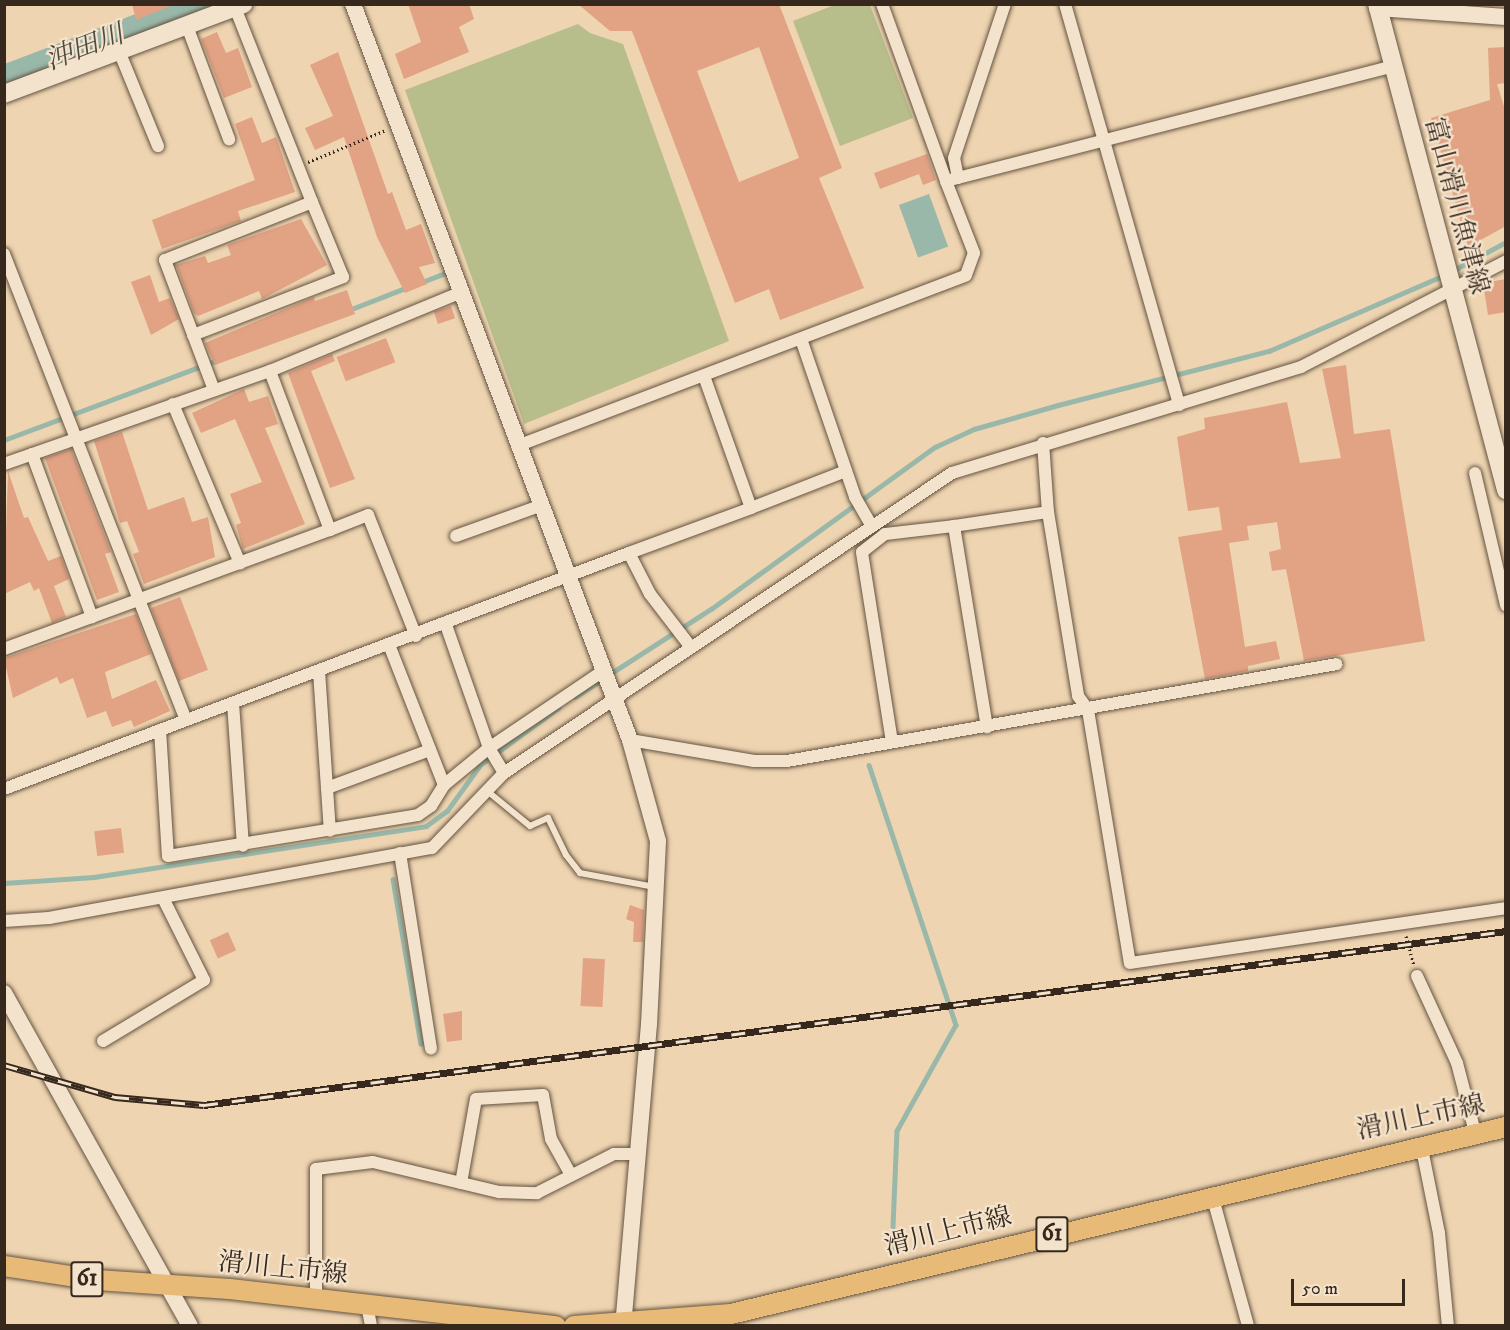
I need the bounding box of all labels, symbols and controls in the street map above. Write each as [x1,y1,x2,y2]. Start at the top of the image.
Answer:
water label: 沖田川 [41,18,129,78]
street label: 富山滑川魚津線 [1417,114,1495,298]
street label: 滑川上市線 [1354,1089,1488,1147]
street label: 滑川上市線 [881,1201,1015,1263]
road number: 61 [1034,1213,1070,1255]
street label: 滑川上市線 [217,1247,349,1291]
road number: 61 [69,1258,105,1300]
scale bar [1294,1267,1408,1305]
text: 50 m [1302,1278,1338,1300]

